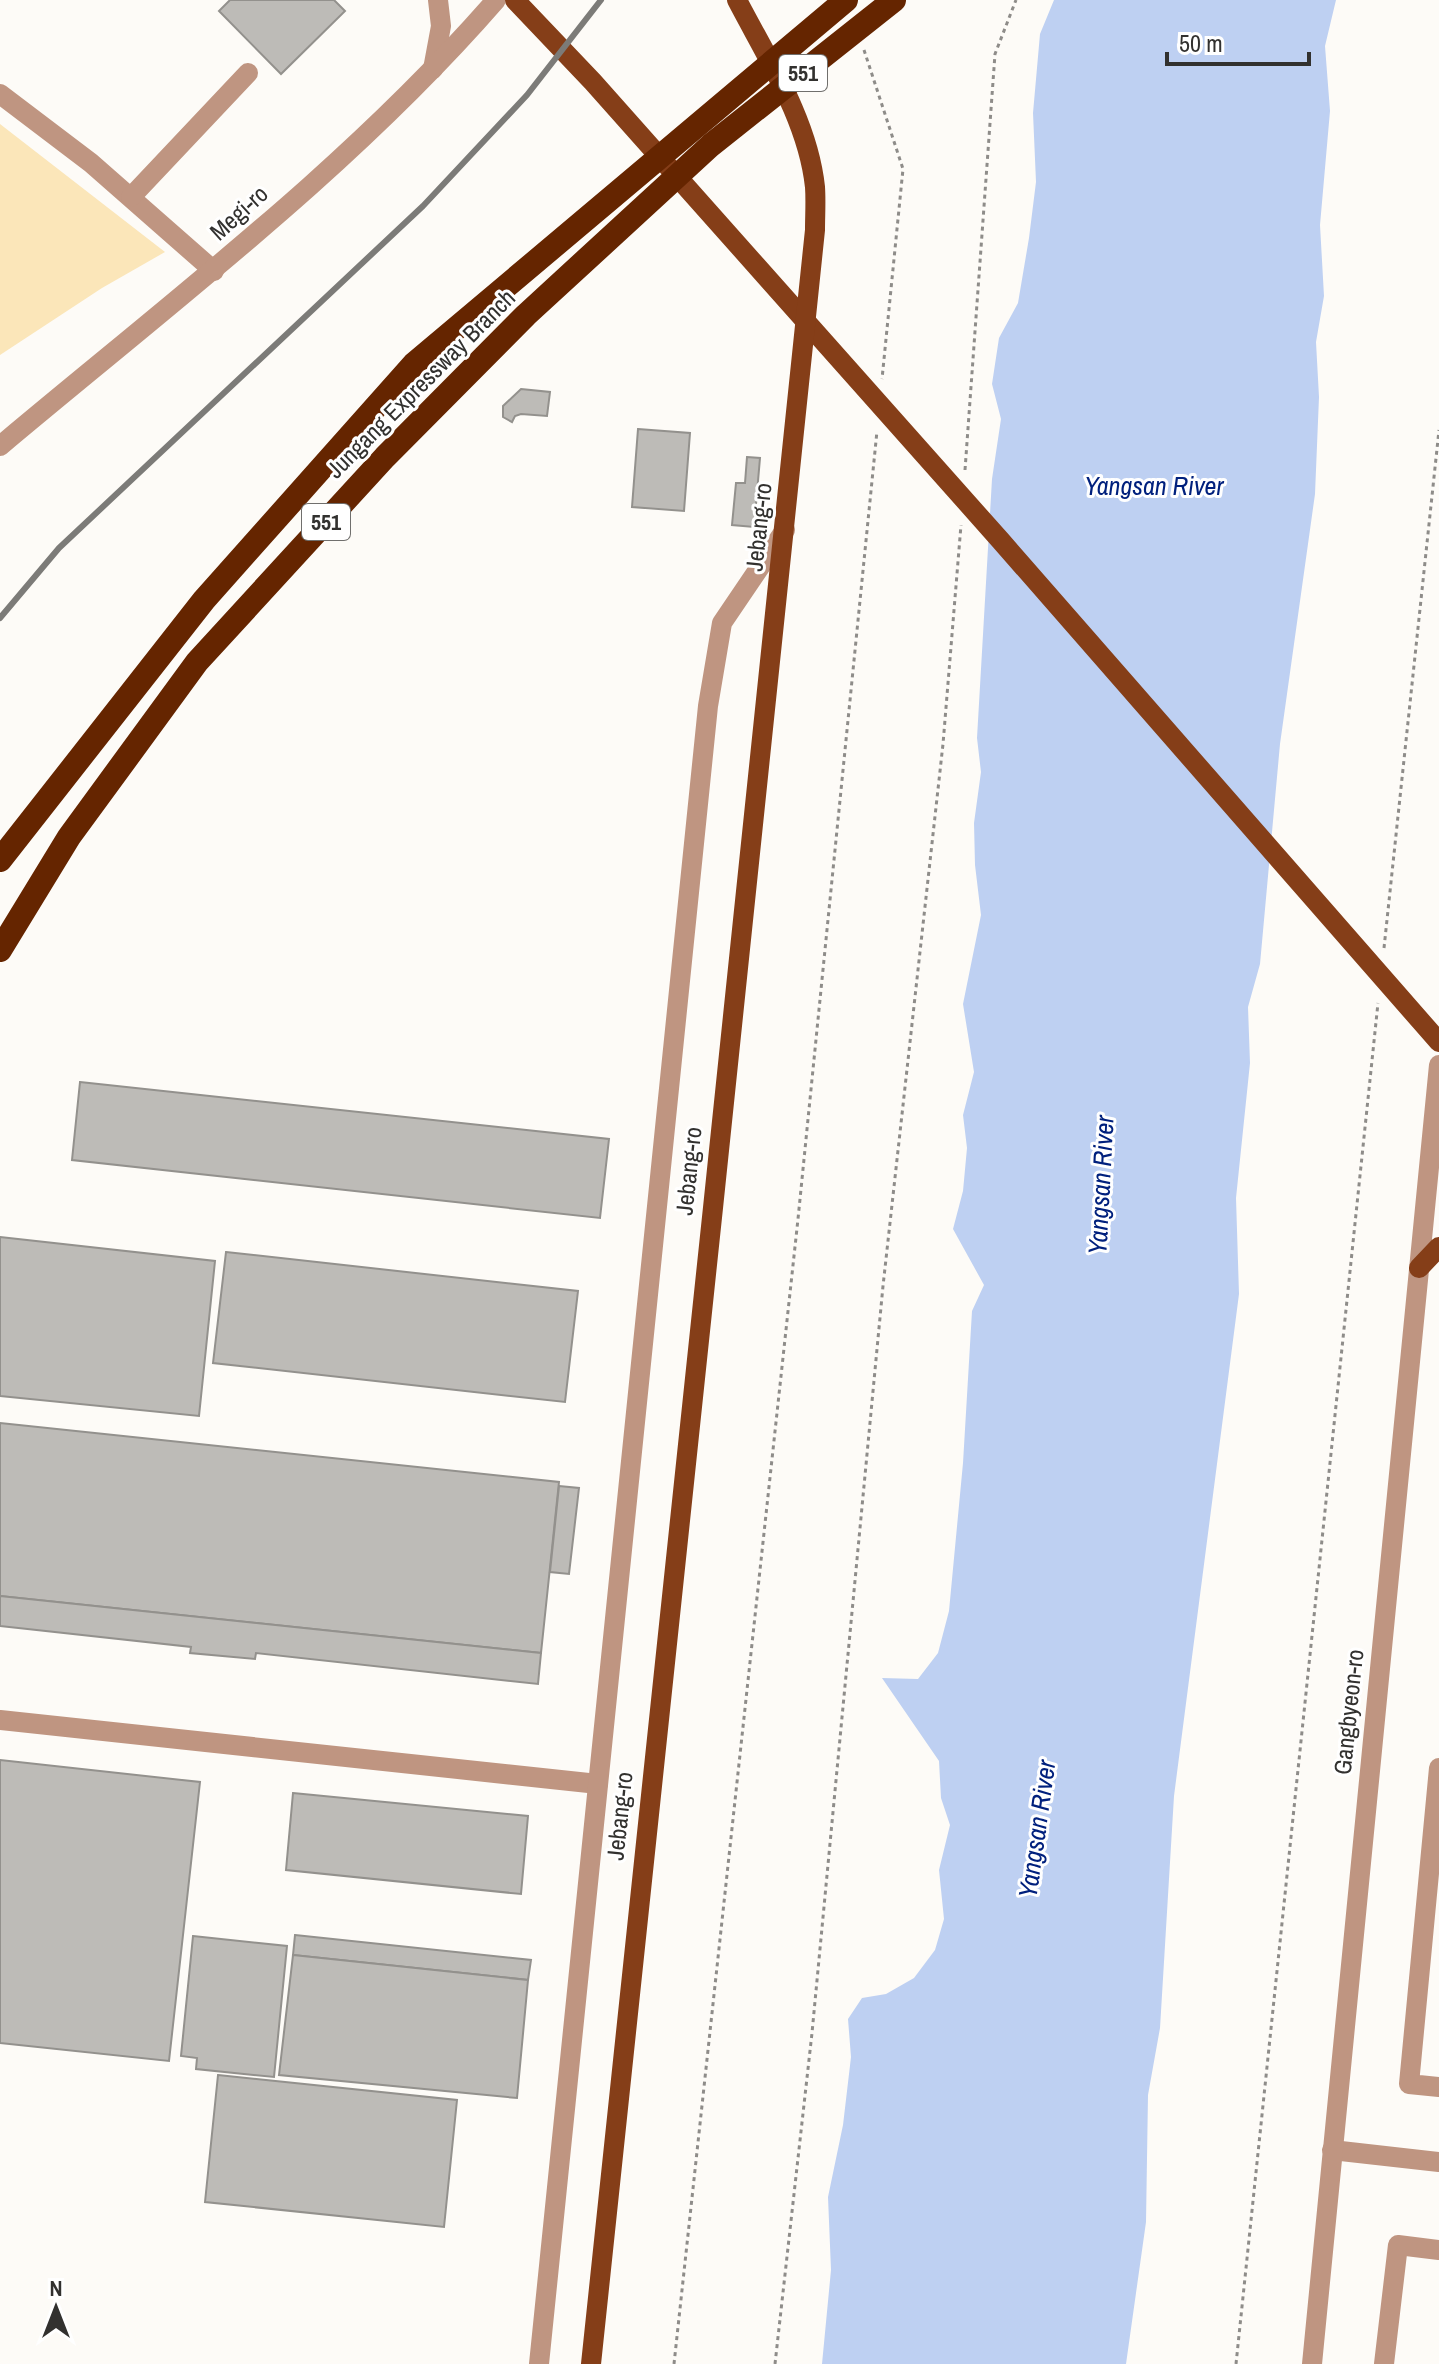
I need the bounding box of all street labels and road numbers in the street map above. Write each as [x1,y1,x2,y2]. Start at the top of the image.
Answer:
road number: 551 [779,55,827,91]
street label: Megi-ro [202,178,274,247]
street label: Jungang Expressway Branch [319,282,522,485]
street label: Jebang-ro [737,481,779,573]
road number: 551 [302,504,350,540]
street label: Jebang-ro [667,1125,709,1217]
street label: Gangbyeon-ro [1326,1648,1370,1776]
street label: Jebang-ro [598,1770,640,1862]

